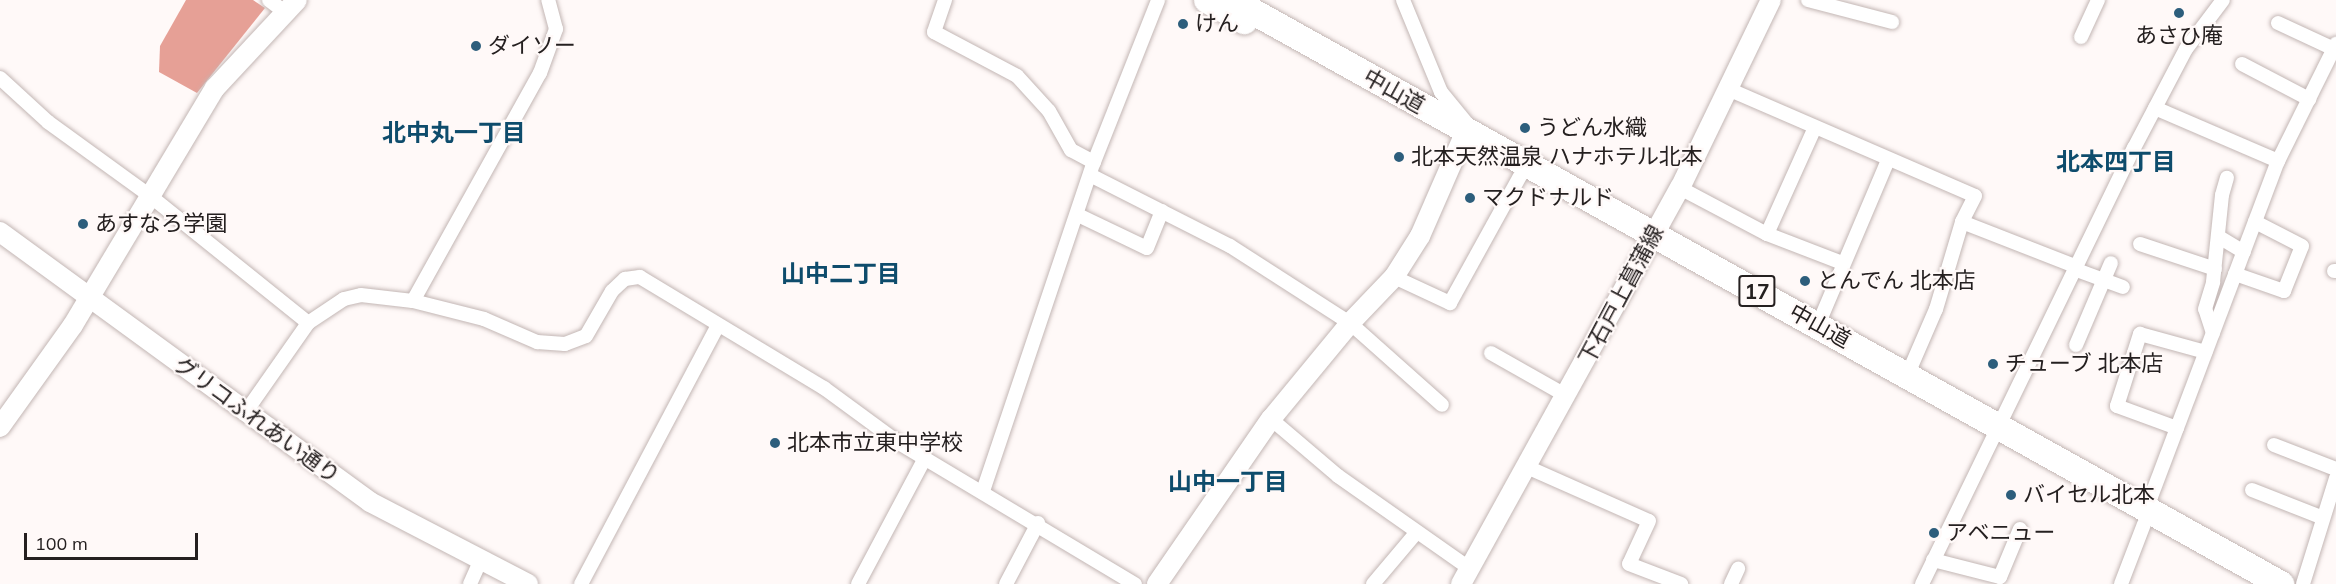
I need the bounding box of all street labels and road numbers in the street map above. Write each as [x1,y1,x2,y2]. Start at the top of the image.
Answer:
street label: 中山道 [1359,63,1429,119]
street label: 下石戸上菖蒲線 [1573,221,1669,369]
road number: 17 [1738,273,1776,309]
street label: 中山道 [1785,298,1855,354]
street label: グリコふれあい通り [169,351,345,489]

